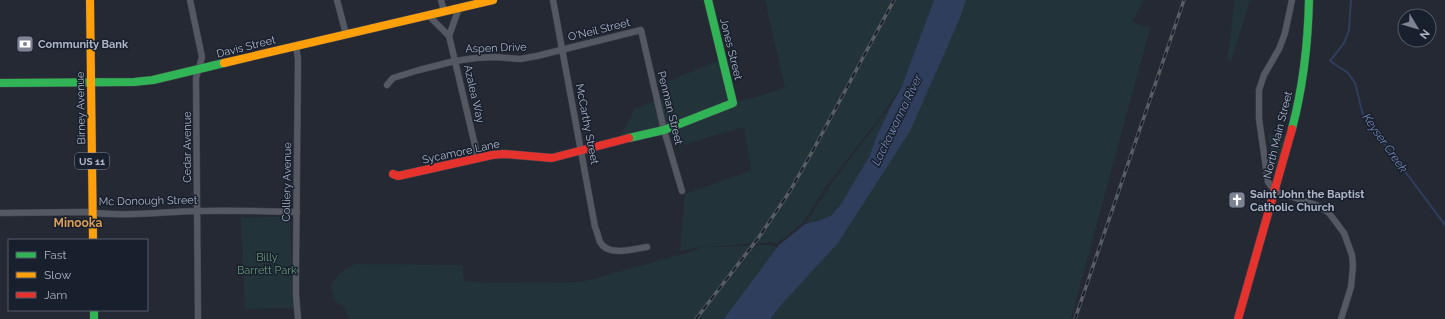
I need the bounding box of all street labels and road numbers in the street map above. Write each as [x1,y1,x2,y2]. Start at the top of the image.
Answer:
street label: O'Neil Street [567,16,632,44]
street label: Jones Street [717,17,745,82]
street label: Davis Street [215,33,277,61]
street label: Aspen Drive [465,40,527,56]
street label: Azalea Way [461,64,487,124]
street label: Penman Street [655,70,686,146]
street label: Birney Avenue [74,71,88,145]
street label: McCarthy Street [573,83,601,166]
street label: North Main Street [1261,90,1295,180]
street label: Cedar Avenue [181,111,194,183]
street label: Sycamore Lane [421,137,502,167]
street label: Colliery Avenue [280,142,294,222]
road number: US 11 [75,153,109,169]
street label: Mc Donough Street [98,194,198,208]

